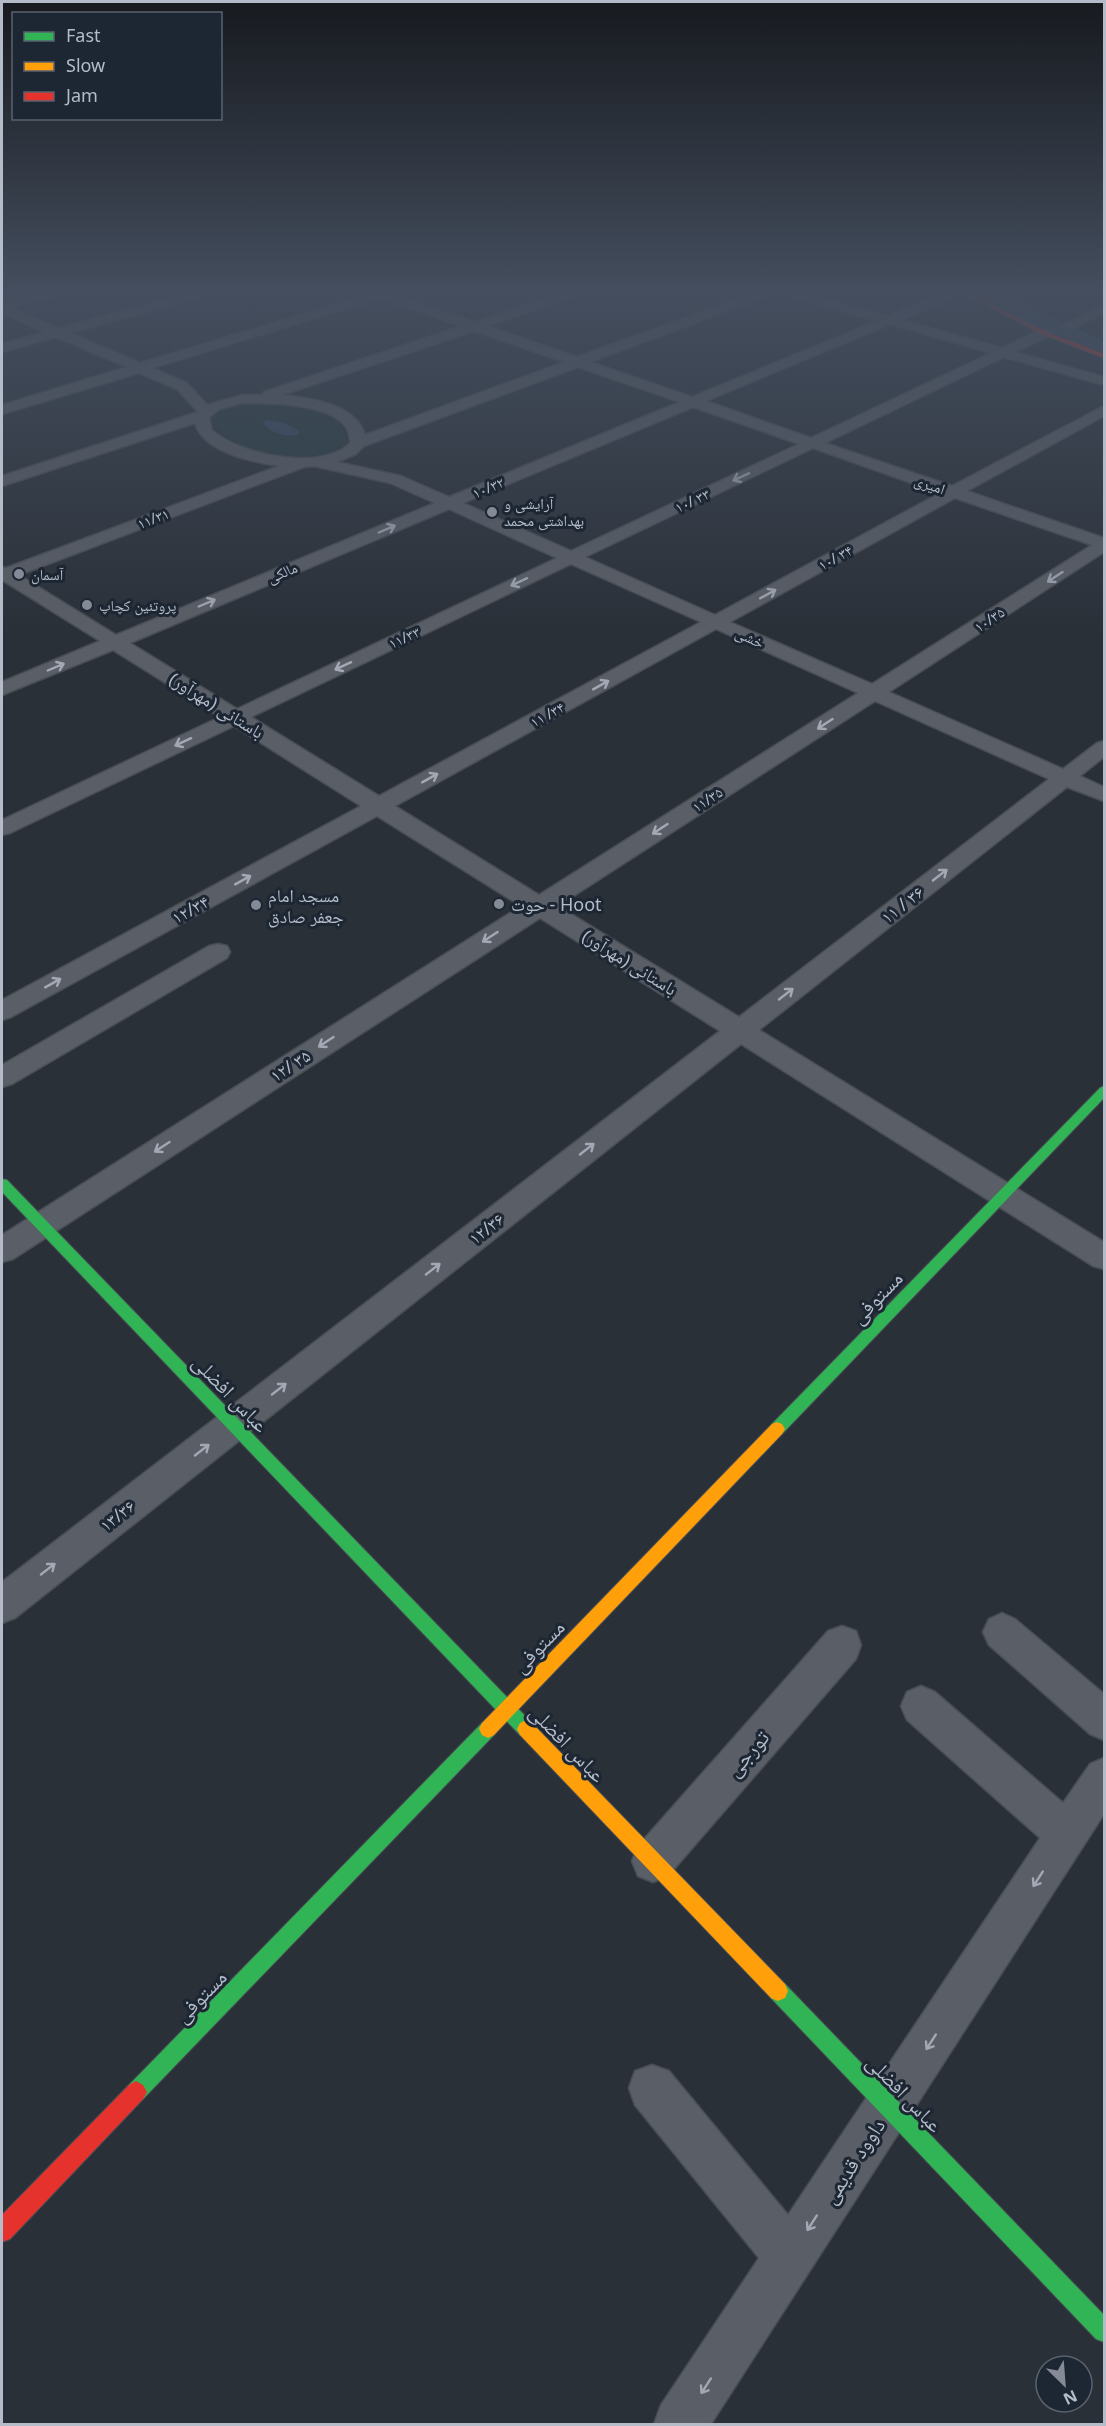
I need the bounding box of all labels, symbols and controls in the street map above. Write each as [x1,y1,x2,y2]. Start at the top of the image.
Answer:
legend [12,12,222,120]
text: Fast [66,23,101,47]
text: Slow [66,53,105,77]
text: Jam [64,83,98,107]
street label: امیری [912,469,948,499]
street label: ۱۰/۳۲ [469,471,507,503]
one-way arrow [732,472,750,484]
street label: ۱۰/ ۳۳ [671,483,713,517]
place label: آرایشی و بهداشتی محمد [504,493,584,531]
street label: ۱۱/۳۱ [134,503,172,533]
marker: آرایشی و بهداشتی محمد [485,505,499,519]
one-way arrow [378,523,396,534]
street label: ۱۰/ ۳۴ [814,539,856,575]
street label: مالکی [264,557,301,588]
place label: آسمان [31,564,64,585]
marker: آسمان [12,567,26,581]
one-way arrow [1047,571,1064,583]
one-way arrow [511,577,529,589]
one-way arrow [759,588,776,600]
place label: پروتئین کچاپ [99,595,176,616]
one-way arrow [198,597,216,608]
marker: پروتئین کچاپ [80,598,94,612]
street label: ۱۰/۳۵ [970,602,1008,636]
street label: ۱۱/۳۳ [385,621,423,653]
street label: خشی [732,622,768,653]
one-way arrow [335,660,353,672]
one-way arrow [46,661,64,672]
street label: باستانی (مهرآور) [165,666,269,744]
one-way arrow [592,679,609,691]
street label: ۱۱ /۳۴ [526,696,568,732]
one-way arrow [817,718,834,730]
one-way arrow [174,737,192,749]
one-way arrow [420,772,438,783]
street label: ۱۱/۳۵ [688,782,726,816]
one-way arrow [652,822,669,835]
one-way arrow [932,868,948,881]
one-way arrow [233,874,251,885]
street label: ۱۱ / ۳۶ [876,880,928,928]
place label: مسجد امام جعفر صادق [268,883,344,928]
street label: ۱۲/۳۴ [167,889,213,929]
place label: حوت - Hoot [511,892,602,916]
marker: حوت - Hoot [492,897,506,911]
marker: مسجد امام جعفر صادق [249,898,263,912]
street label: باستانی (مهرآور) [578,923,682,1001]
one-way arrow [482,931,499,944]
one-way arrow [44,977,61,989]
one-way arrow [778,988,794,1001]
one-way arrow [318,1037,335,1049]
street label: ۱۲/ ۳۵ [265,1043,315,1087]
one-way arrow [154,1142,171,1154]
one-way arrow [579,1143,595,1156]
street label: ۱۲/۳۶ [463,1207,509,1249]
one-way arrow [425,1263,441,1276]
street label: مستوفی [844,1264,908,1330]
street label: عباس افضلی [187,1348,276,1438]
one-way arrow [271,1383,287,1396]
one-way arrow [193,1443,209,1456]
street label: ۱۳/۳۶ [94,1494,140,1536]
one-way arrow [39,1563,55,1576]
street label: مستوفی [506,1613,570,1679]
street label: عباس افضلی [524,1698,613,1788]
street label: تورجی [719,1724,775,1782]
one-way arrow [1032,1871,1044,1887]
street label: مستوفی [168,1963,232,2029]
one-way arrow [925,2034,937,2050]
street label: عباس افضلی [861,2048,950,2138]
street label: داوود قدیمی [815,2113,891,2209]
one-way arrow [806,2214,818,2231]
north arrow [1034,2354,1094,2414]
one-way arrow [699,2377,711,2394]
text: N [1060,2385,1081,2410]

